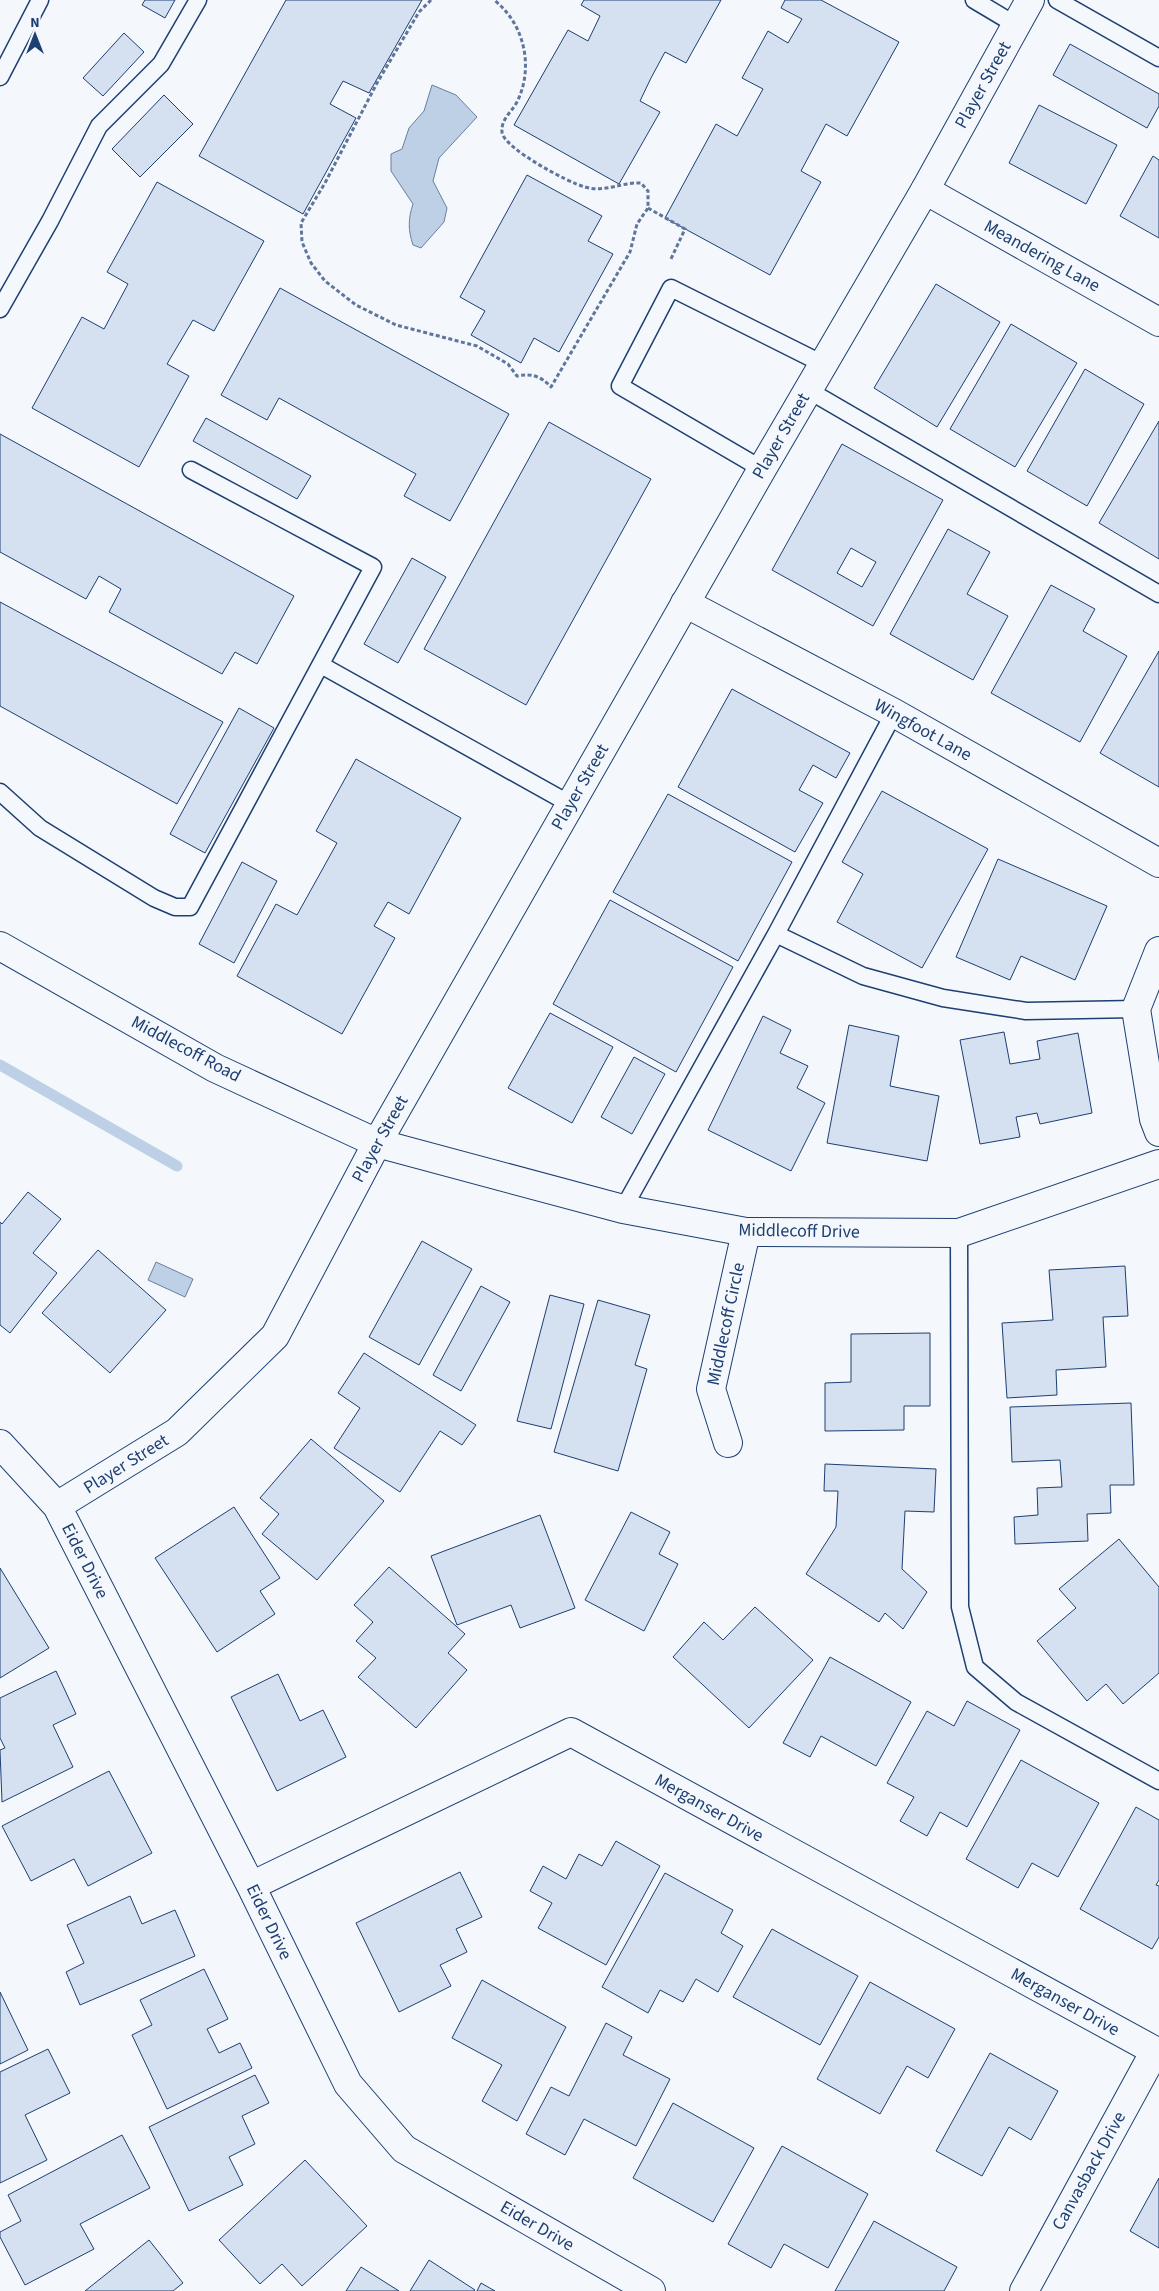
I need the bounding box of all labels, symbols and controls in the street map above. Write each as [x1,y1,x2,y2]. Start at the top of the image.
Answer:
north arrow [10,10,60,60]
text: N [30,13,40,33]
street label: Player Street [949,37,1017,133]
street label: Meandering Lane [979,214,1105,298]
street label: Player Street [746,388,816,484]
street label: Wingfoot Lane [870,693,976,767]
street label: Player Street [545,739,615,835]
street label: Middlecoff Road [127,1010,245,1088]
street label: Player Street [346,1091,414,1187]
street label: Middlecoff Drive [738,1217,860,1245]
street label: Middlecoff Circle [701,1260,751,1388]
street label: Player Street [79,1428,173,1500]
street label: Eider Drive [55,1519,115,1603]
street label: Merganser Drive [650,1768,768,1848]
street label: Eider Drive [240,1880,298,1964]
street label: Merganser Drive [1006,1962,1124,2042]
street label: Canvasback Drive [1046,2107,1132,2235]
street label: Eider Drive [495,2195,579,2257]

